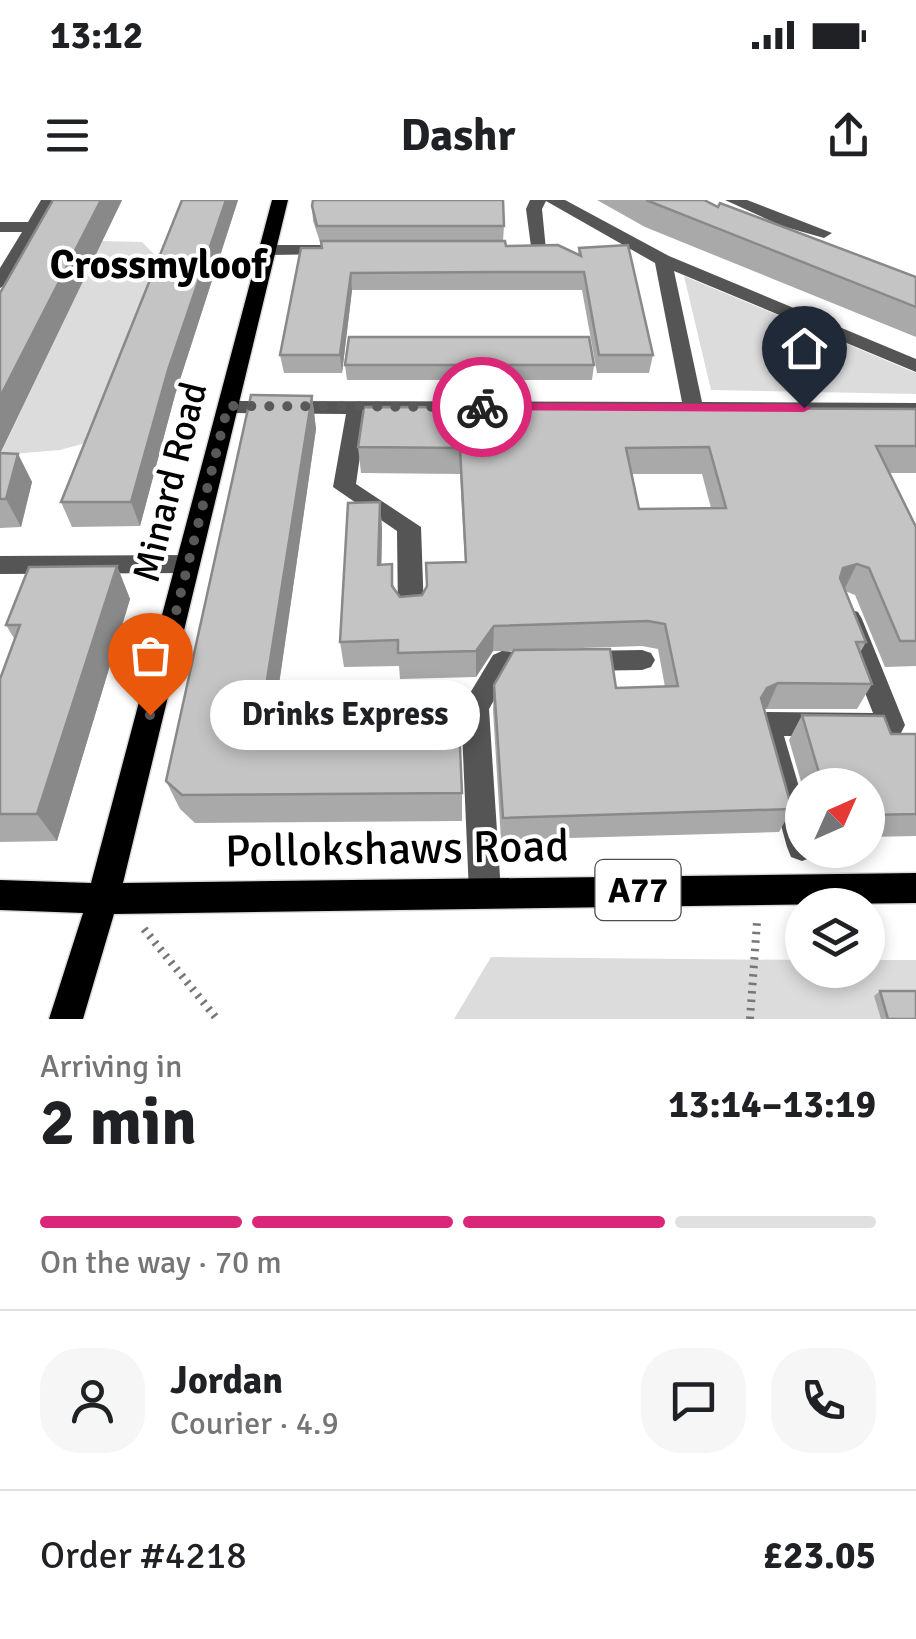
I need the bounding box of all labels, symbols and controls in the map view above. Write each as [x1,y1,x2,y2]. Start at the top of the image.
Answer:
text: 13:12 [50,12,143,59]
icon: menu [40,108,95,163]
text: Dashr [401,108,515,163]
icon: share [821,108,876,163]
district label: Crossmyloof [50,240,269,290]
pin [762,306,847,409]
icon: home [777,321,832,376]
courier [432,357,532,457]
street label: Minard Road [122,377,218,587]
icon: bike [455,380,510,435]
pin [108,613,193,716]
icon: bag [123,628,178,683]
callout: Drinks Express [210,680,480,750]
text: Drinks Express [241,695,449,734]
north arrow [785,768,885,868]
map controls [785,768,885,988]
street label: Pollokshaws Road [225,819,569,879]
road number: A77 [596,860,680,920]
button: layers [785,888,885,988]
text: Arriving in [40,1047,182,1086]
text: 13:14–13:19 [668,1081,876,1128]
text: 2 min [40,1083,197,1163]
text: On the way · 70 m [40,1243,282,1282]
button: person [40,1348,145,1453]
button: chat [641,1348,746,1453]
button: phone [771,1348,876,1453]
text: Jordan [170,1357,283,1404]
text: Courier · 4.9 [170,1404,339,1443]
text: Order #4218 [40,1532,247,1579]
text: £23.05 [763,1532,876,1579]

